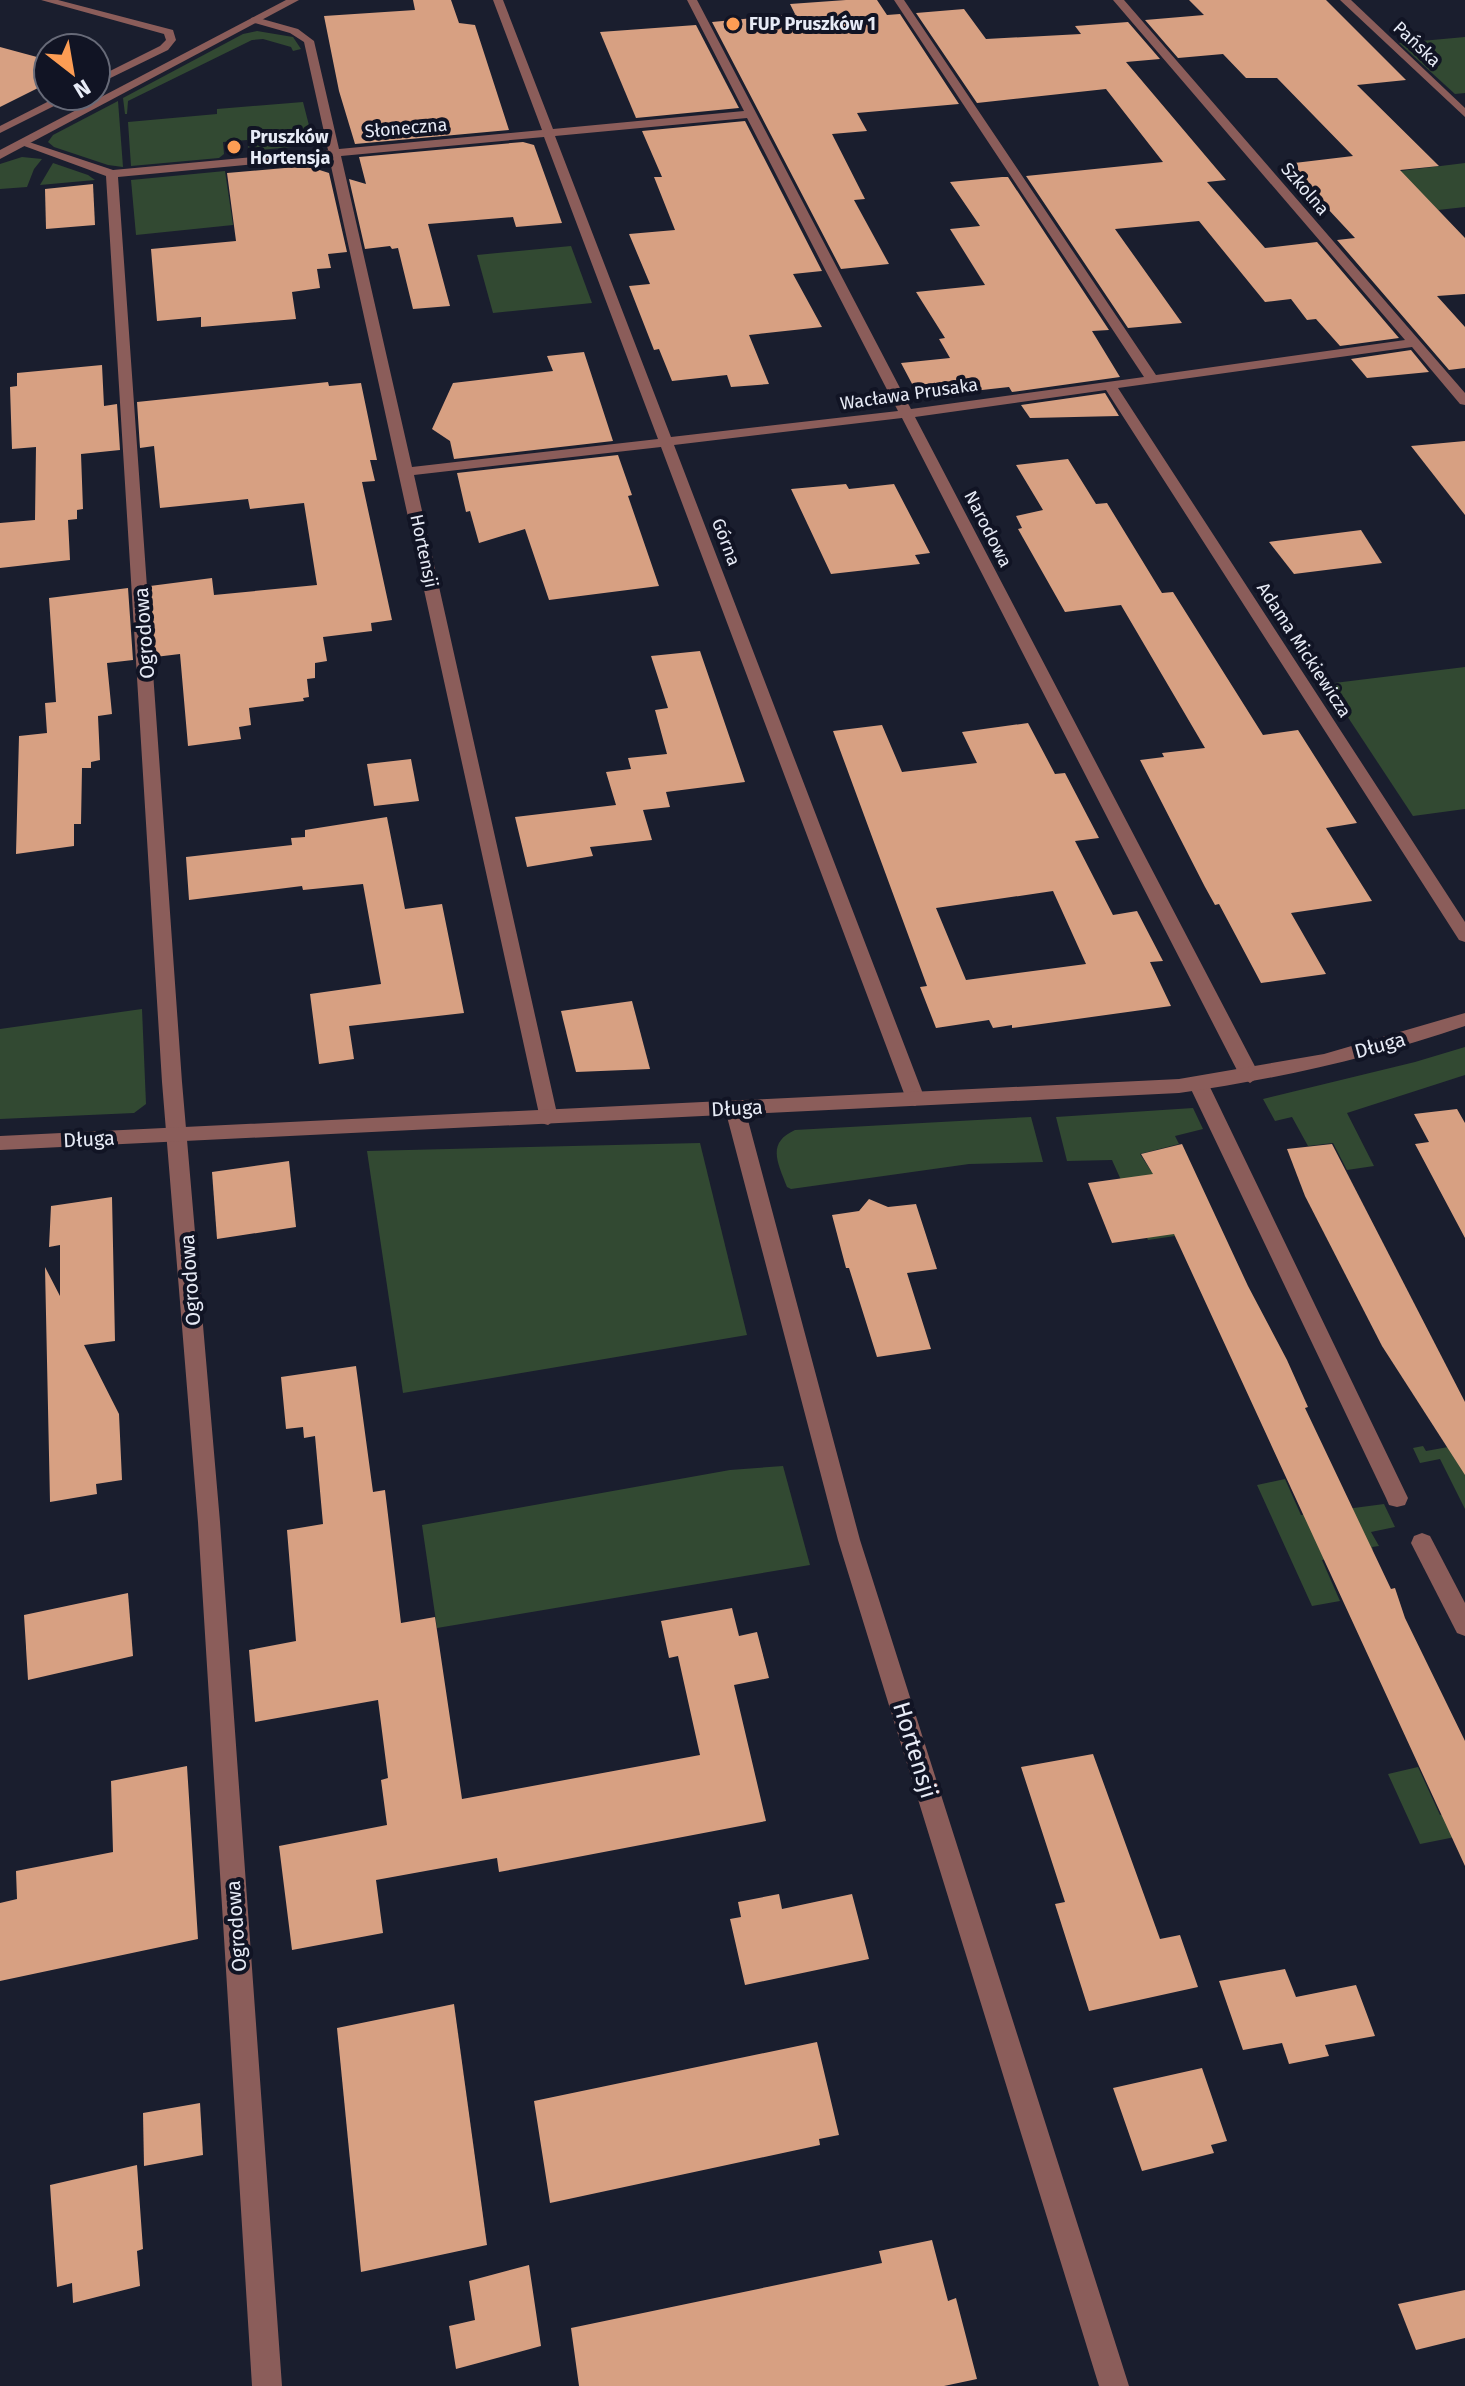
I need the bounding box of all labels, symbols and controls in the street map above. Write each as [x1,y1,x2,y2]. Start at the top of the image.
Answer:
place label: FUP Pruszków 1 [749,13,876,35]
marker: FUP Pruszków 1 [724,15,742,33]
street label: Pańska [1389,17,1445,71]
north arrow [32,32,112,112]
text: N [69,73,95,104]
street label: Słoneczna [364,113,448,143]
place label: Pruszków Hortensja [250,126,330,169]
marker: Pruszków Hortensja [225,138,243,156]
street label: Szkolna [1276,158,1334,220]
street label: Wacława Prusaka [839,373,979,415]
street label: Narodowa [959,487,1017,571]
street label: Hortensji [405,512,443,590]
street label: Górna [707,515,745,569]
street label: Adama Mickiewicza [1252,578,1356,722]
street label: Ogrodowa [129,586,159,680]
street label: Długa [1352,1027,1408,1063]
street label: Długa [711,1095,763,1121]
street label: Długa [63,1126,115,1152]
street label: Ogrodowa [175,1233,205,1327]
street label: Hortensji [887,1698,943,1802]
street label: Ogrodowa [221,1879,251,1973]

